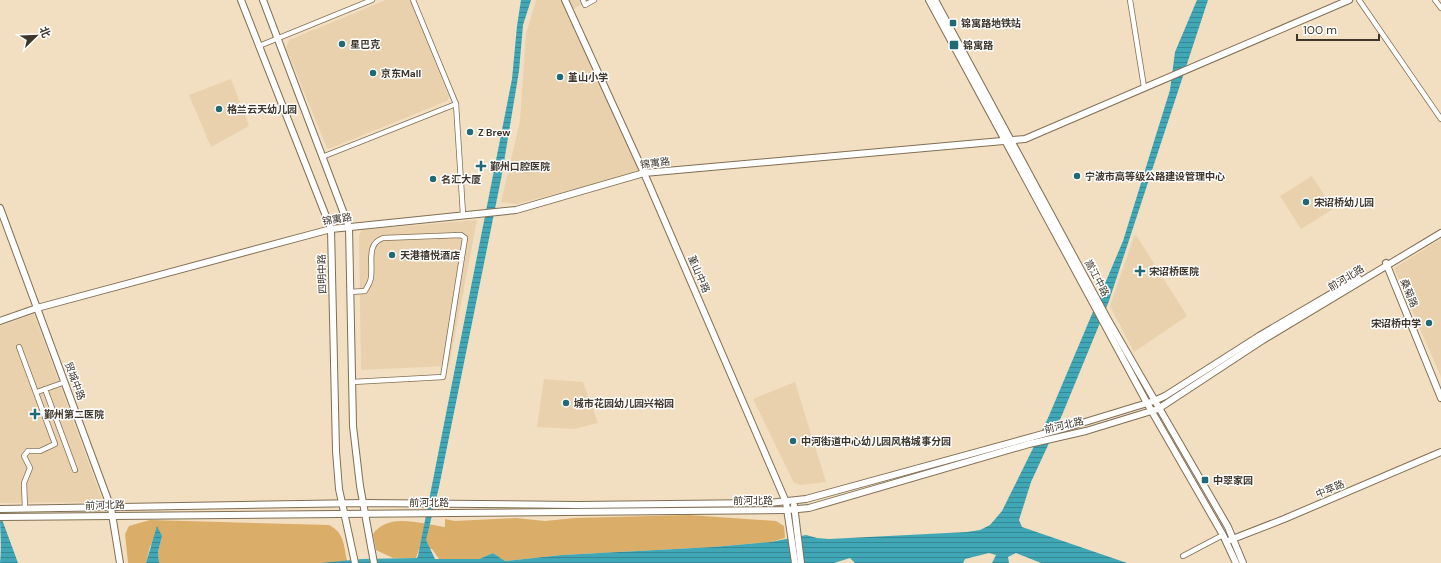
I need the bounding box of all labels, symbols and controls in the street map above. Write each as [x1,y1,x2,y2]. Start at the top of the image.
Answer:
north arrow [16,16,56,56]
scale bar [1297,16,1379,42]
place label: 锦寓路地铁站 [961,17,1021,30]
marker: 锦寓路地铁站 [948,18,958,28]
text: 100 m [1303,22,1337,38]
text: 北 [37,24,54,40]
place label: 星巴克 [350,38,380,51]
marker: 星巴克 [337,39,347,49]
marker: 锦寓路 [948,39,960,51]
place label: 锦寓路 [963,39,994,52]
place label: 京东Mall [381,67,421,80]
marker: 京东Mall [368,68,378,78]
place label: 堇山小学 [568,71,608,84]
marker: 堇山小学 [555,72,565,82]
place label: 格兰云天幼儿园 [227,103,297,116]
marker: 格兰云天幼儿园 [214,104,224,114]
place label: Z Brew [478,126,511,139]
marker: Z Brew [465,127,475,137]
street label: 锦寓路 [639,155,671,171]
marker: 鄞州口腔医院 [475,160,487,172]
place label: 鄞州口腔医院 [490,160,550,173]
place label: 宁波市高等级公路建设管理中心 [1085,170,1225,183]
marker: 宁波市高等级公路建设管理中心 [1072,171,1082,181]
place label: 名汇大厦 [441,173,481,186]
marker: 名汇大厦 [428,174,438,184]
place label: 宋诏桥幼儿园 [1314,196,1374,209]
marker: 宋诏桥幼儿园 [1301,197,1311,207]
street label: 锦寓路 [321,210,353,228]
place label: 天港禧悦酒店 [400,249,460,262]
marker: 天港禧悦酒店 [387,250,397,260]
street label: 堇山中路 [685,253,713,295]
street label: 四明中路 [315,254,329,294]
street label: 嵩江中路 [1082,257,1112,299]
street label: 前河北路 [1326,262,1366,294]
marker: 宋诏桥医院 [1134,265,1146,277]
place label: 宋诏桥医院 [1149,265,1199,278]
street label: 桑菊路 [1397,277,1421,309]
place label: 宋诏桥中学 [1371,317,1421,330]
marker: 宋诏桥中学 [1424,318,1434,328]
street label: 贸城中路 [62,360,88,402]
place label: 城市花园幼儿园兴裕园 [574,397,674,410]
marker: 城市花园幼儿园兴裕园 [561,398,571,408]
marker: 鄞州第二医院 [29,408,41,420]
place label: 鄞州第二医院 [44,408,104,421]
street label: 前河北路 [1043,414,1085,436]
place label: 中河街道中心幼儿园风格城事分园 [801,435,951,448]
marker: 中河街道中心幼儿园风格城事分园 [788,436,798,446]
place label: 中翠家园 [1213,474,1253,487]
marker: 中翠家园 [1200,475,1210,485]
street label: 中萃路 [1314,477,1346,501]
street label: 前河北路 [733,494,773,507]
street label: 前河北路 [409,496,449,509]
street label: 前河北路 [85,498,125,512]

